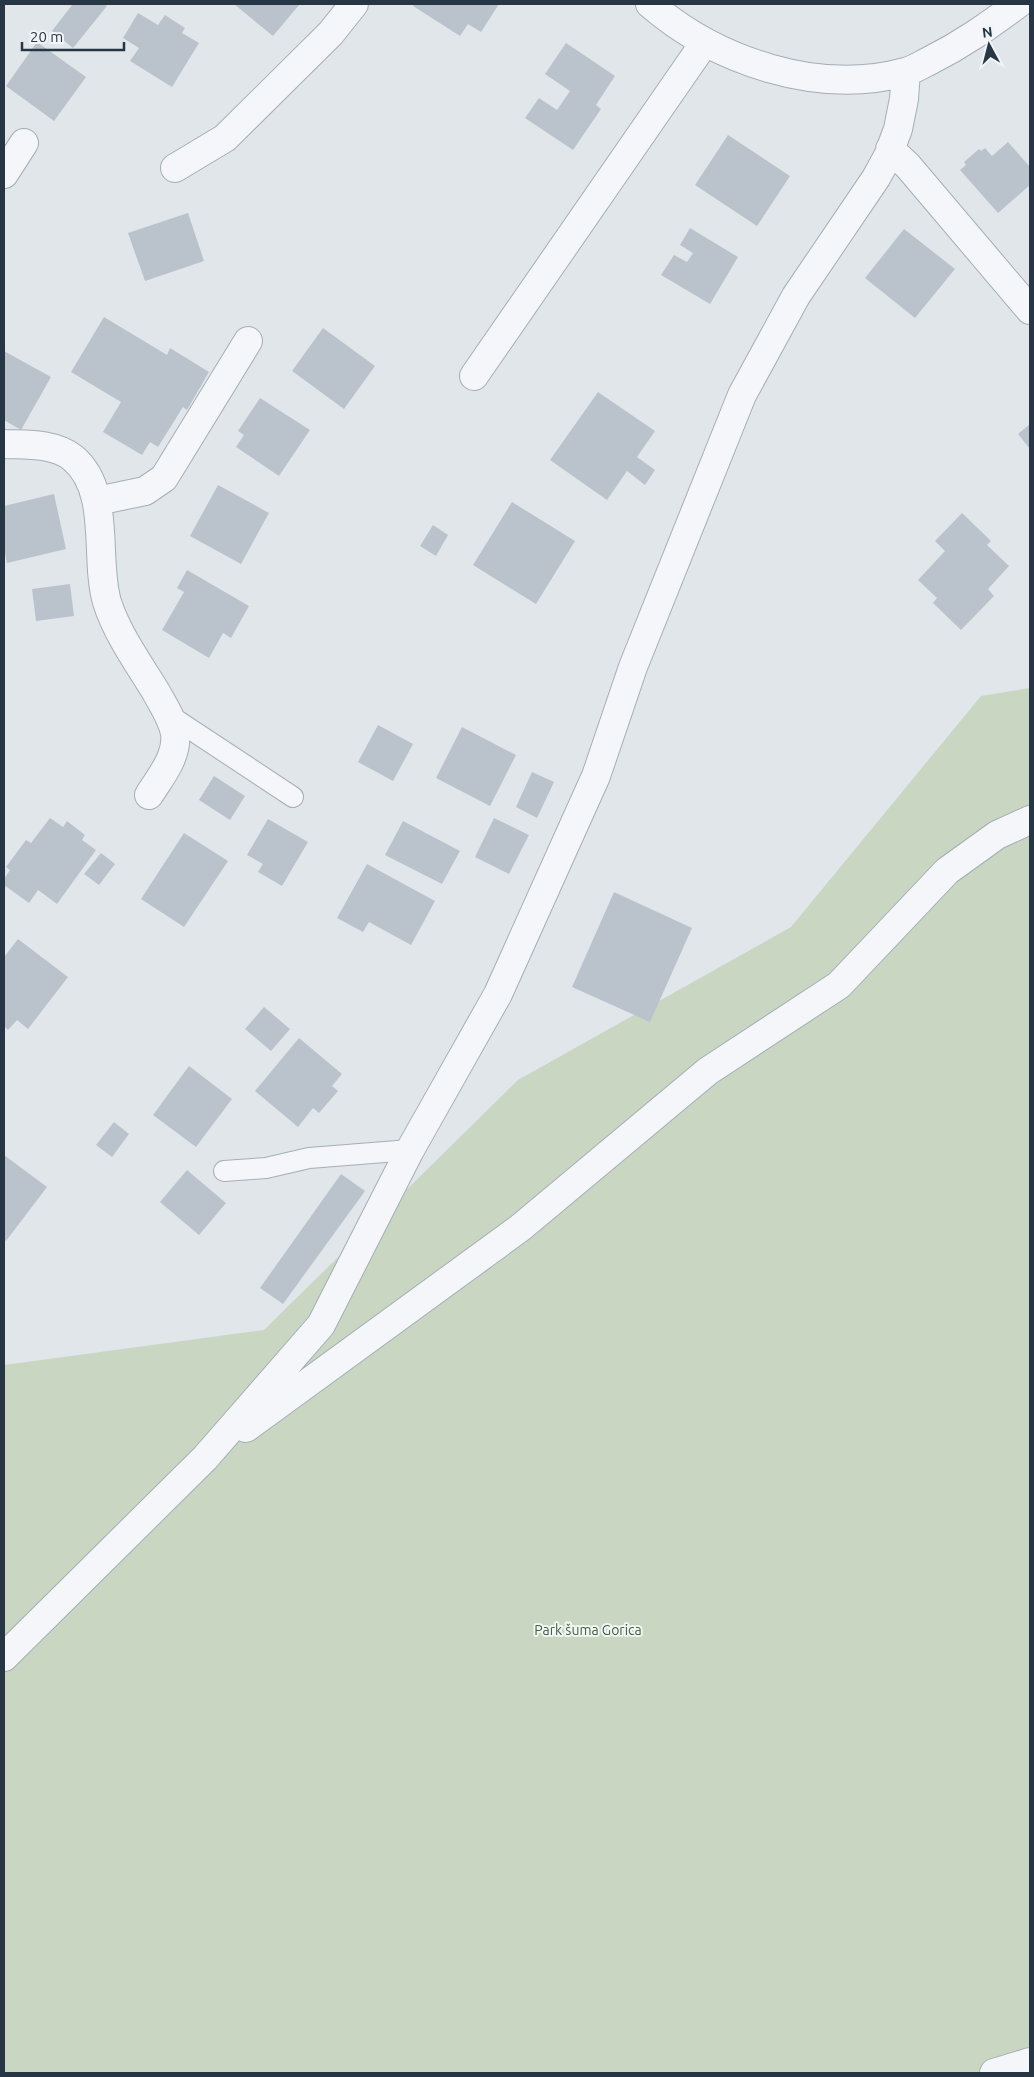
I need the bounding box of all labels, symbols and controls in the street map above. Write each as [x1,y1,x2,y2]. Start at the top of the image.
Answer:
scale bar [22,20,125,52]
north arrow [964,20,1014,70]
text: N [981,24,994,41]
text: 20 m [30,28,63,45]
park label: Park šuma Gorica [534,1622,642,1638]

